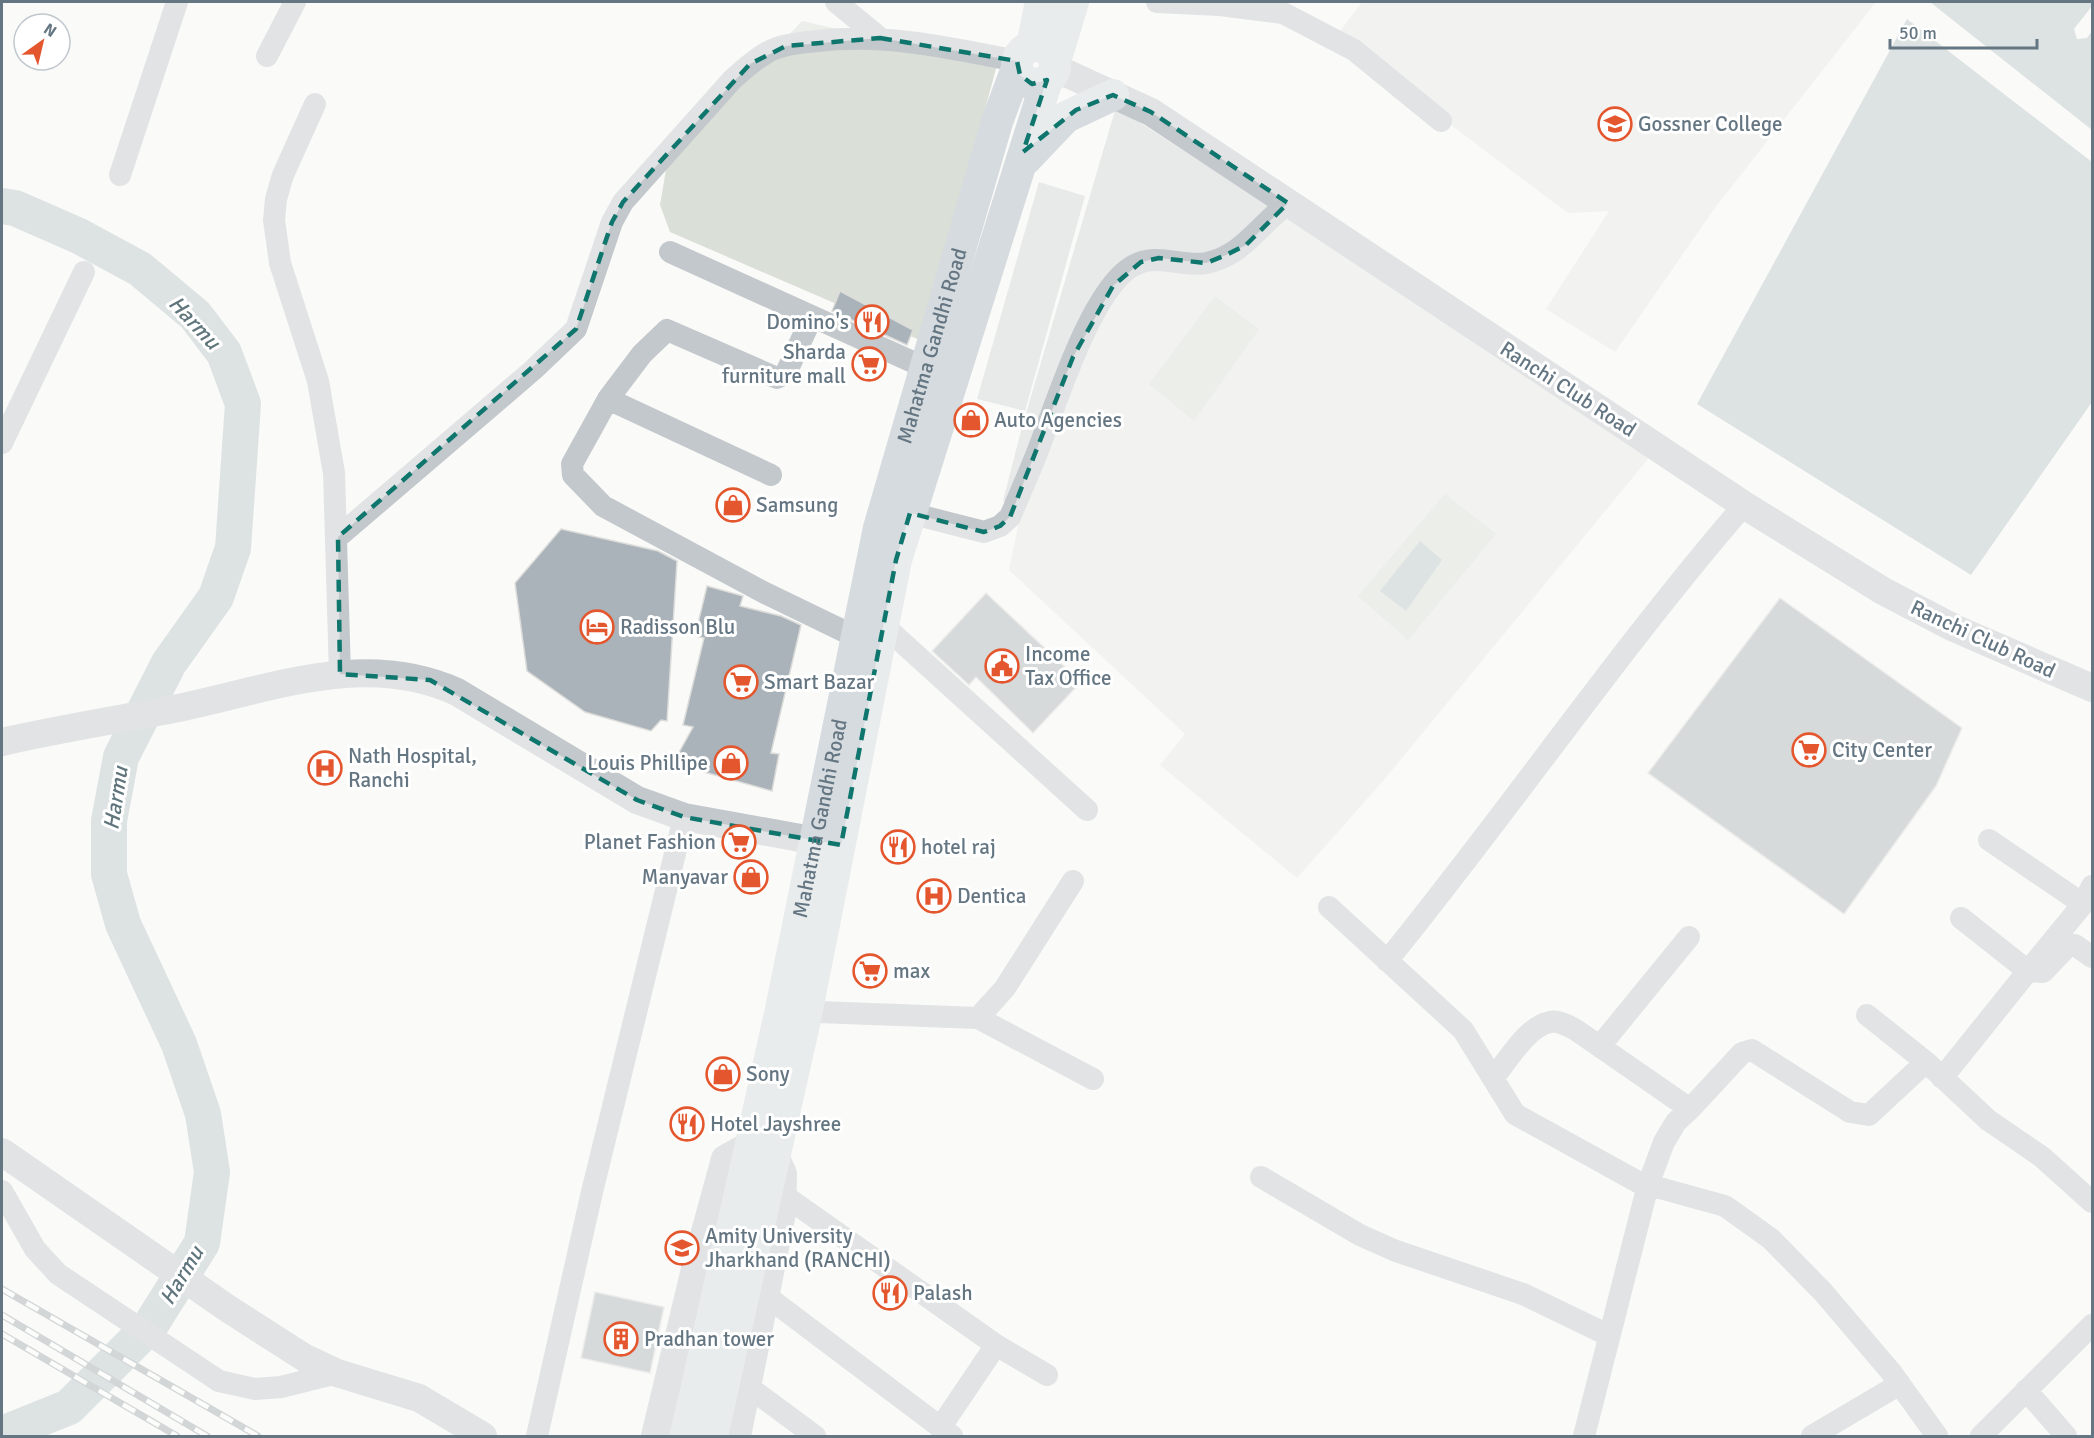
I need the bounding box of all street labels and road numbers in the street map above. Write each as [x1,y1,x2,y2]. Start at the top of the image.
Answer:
street label: Mahatma Gandhi Road [891,245,973,447]
street label: Ranchi Club Road [1495,335,1641,443]
street label: Ranchi Club Road [1906,594,2060,684]
street label: Mahatma Gandhi Road [787,717,853,920]

